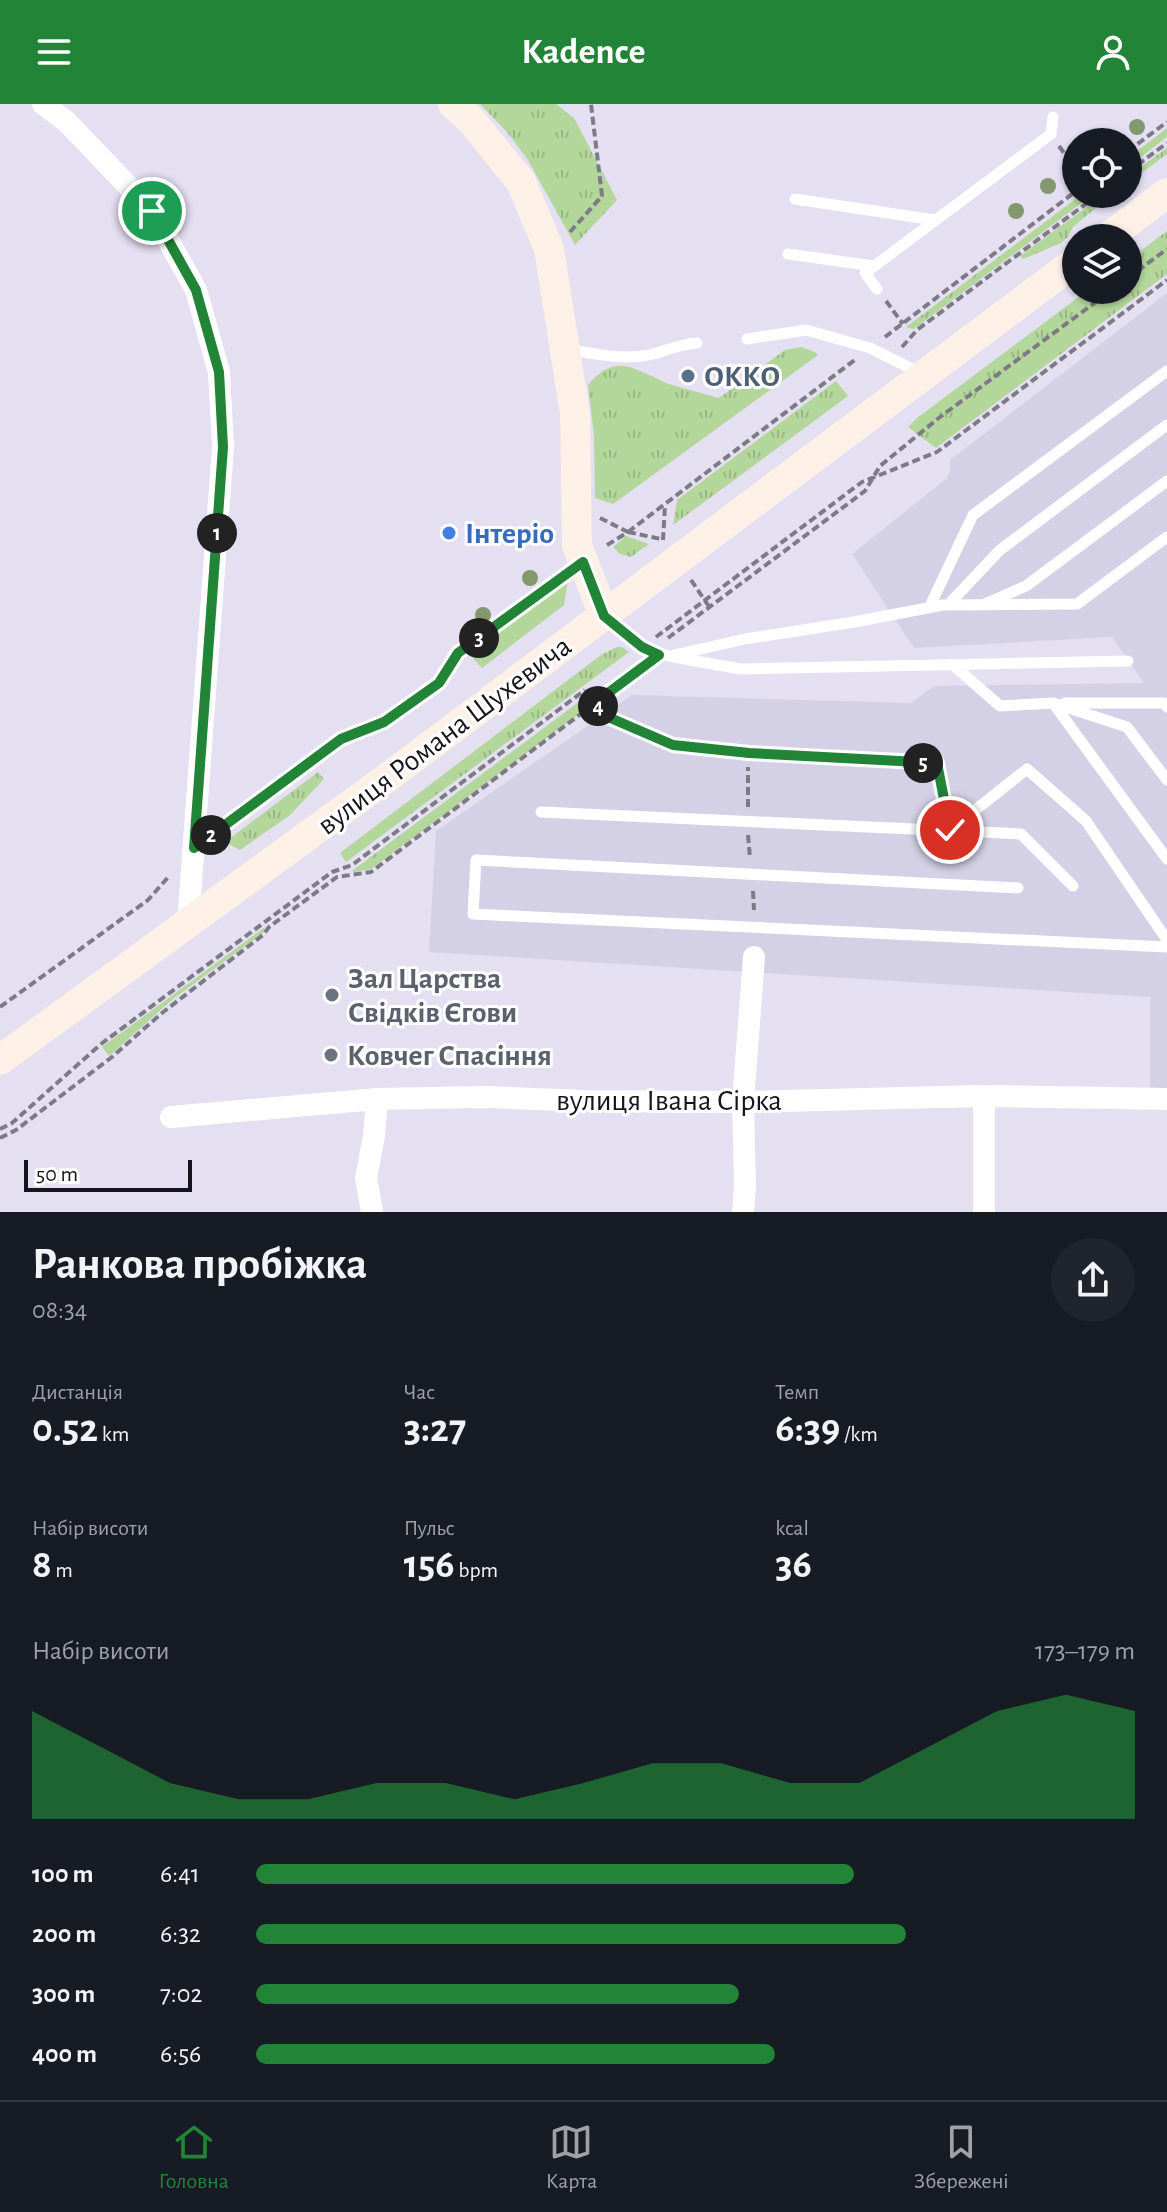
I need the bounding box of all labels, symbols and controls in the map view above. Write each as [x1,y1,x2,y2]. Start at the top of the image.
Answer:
icon: menu [32,30,76,74]
icon: person [1091,30,1135,74]
text: Kadence [522,34,645,70]
map controls [1062,128,1142,304]
button: locate [1062,128,1142,208]
pin [118,177,186,245]
icon: arrive [130,189,174,233]
button: layers [1062,224,1142,304]
place label: ОККО [704,362,780,392]
marker: ОККО [679,367,697,385]
pin: 1 [197,513,237,553]
place label: Інтеріо [465,519,554,549]
text: 1 [213,522,221,544]
marker: Інтеріо [440,524,458,542]
pin: 3 [459,618,499,658]
text: 3 [474,627,484,649]
street label: вулиця Романа Шухевича [312,631,577,841]
pin: 4 [578,686,618,726]
text: 4 [592,695,604,717]
pin: 5 [903,743,943,783]
text: 5 [918,752,928,774]
pin [916,796,984,864]
icon: check [928,808,972,852]
pin: 2 [191,815,231,855]
text: 2 [206,824,216,846]
place label: Зал Царства Свідків Єгови [348,964,517,1028]
marker: Зал Царства Свідків Єгови [323,986,341,1004]
place label: Ковчег Спасіння [347,1041,552,1071]
marker: Ковчег Спасіння [322,1046,340,1064]
street label: вулиця Івана Сірка [556,1086,782,1116]
scale bar [24,1156,192,1192]
text: 50 m [36,1163,78,1185]
button: share [1051,1238,1135,1322]
text: Ранкова пробіжка [32,1243,367,1287]
text: 08:34 [32,1297,87,1323]
text: Дистанція [32,1381,123,1403]
text: Час [404,1381,435,1403]
text: Темп [775,1381,819,1403]
text: 0.52 [32,1409,98,1449]
text: 3:27 [404,1409,466,1449]
text: 6:39 [775,1409,840,1449]
text: km [98,1423,129,1445]
text: /km [840,1423,878,1445]
text: Набір висоти [32,1517,148,1539]
text: Пульс [404,1517,455,1539]
text: kcal [775,1517,809,1539]
text: 8 [32,1545,52,1585]
text: 156 [404,1545,455,1585]
text: 36 [775,1545,812,1585]
text: m [52,1559,73,1581]
text: bpm [455,1559,498,1581]
text: Набір висоти [32,1638,170,1664]
text: 173–179 m [1035,1638,1135,1664]
text: 100 m [32,1861,93,1887]
text: 6:41 [160,1861,200,1887]
text: 200 m [32,1921,96,1947]
text: 6:32 [160,1921,201,1947]
text: 300 m [32,1981,95,2007]
text: 7:02 [160,1981,202,2007]
text: 400 m [32,2041,97,2067]
text: 6:56 [160,2041,201,2067]
tab: Головна [158,2120,229,2194]
tab: Карта [546,2120,597,2194]
tab: Збережені [914,2120,1009,2194]

